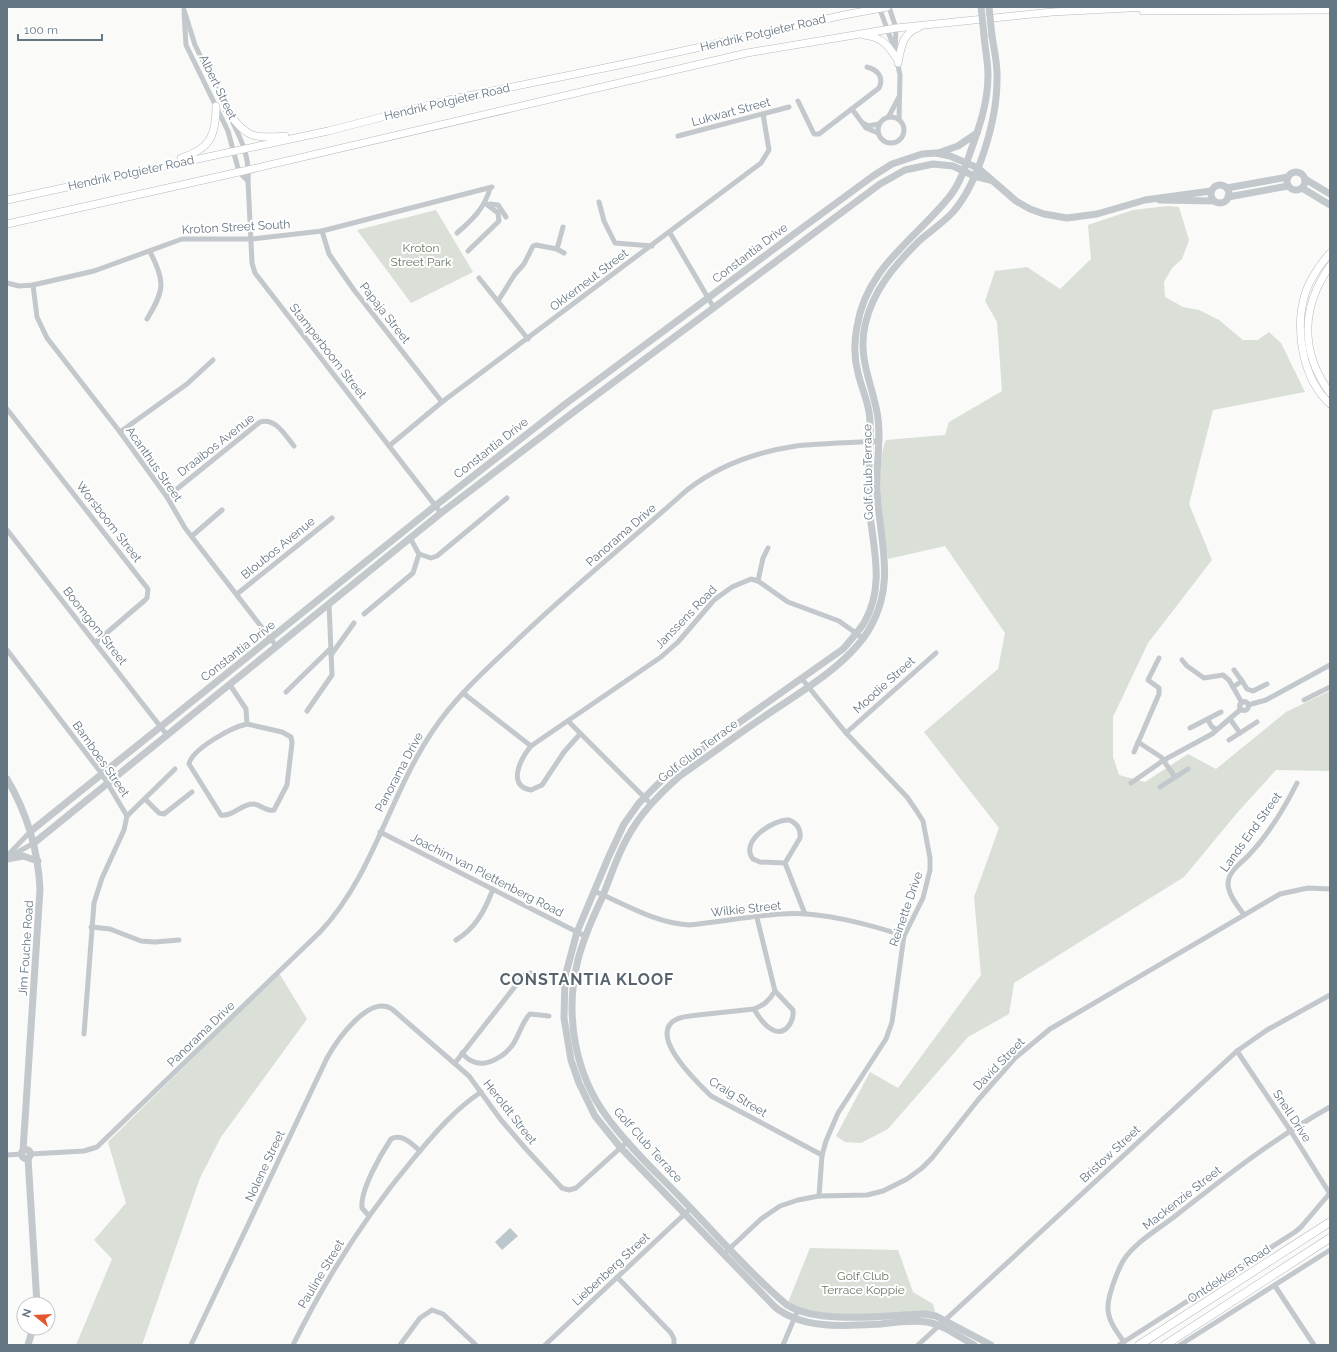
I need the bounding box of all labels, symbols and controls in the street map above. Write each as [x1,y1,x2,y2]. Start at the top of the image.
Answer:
street label: Hendrik Potgieter Road [699,12,827,54]
scale bar [18,16,102,42]
text: 100 m [24,23,58,37]
street label: Albert Street [196,52,240,122]
street label: Hendrik Potgieter Road [383,81,511,123]
street label: Lukwart Street [690,95,772,129]
street label: Hendrik Potgieter Road [67,153,195,193]
street label: Kroton Street South [181,217,291,237]
street label: Constantia Drive [710,220,790,286]
park label: Kroton Street Park [391,241,452,269]
street label: Okkerneut Street [547,246,631,314]
street label: Papaja Street [357,280,413,346]
street label: Stamperboom Street [287,301,369,401]
street label: Draaibos Avenue [175,411,257,479]
street label: Constantia Drive [451,415,531,481]
street label: Acanthus Street [123,424,185,504]
street label: Golf Club Terrace [860,424,876,520]
street label: Worsboom Street [73,479,145,565]
street label: Panorama Drive [583,501,659,569]
street label: Bloubos Avenue [238,514,318,582]
street label: Janssens Road [652,582,720,652]
street label: Boomgom Street [60,584,130,668]
street label: Constantia Drive [198,618,278,684]
street label: Moodie Street [850,654,918,716]
street label: Golf Club Terrace [655,717,741,785]
street label: Bamboes Street [70,718,132,800]
street label: Panorama Drive [372,730,426,814]
street label: Lands End Street [1217,790,1285,874]
street label: Joachim van Plettenberg Road [408,830,566,920]
street label: Reinette Drive [887,870,925,948]
street label: Wilkie Street [710,898,782,920]
street label: Jim Fouche Road [16,900,36,996]
district label: CONSTANTIA KLOOF [500,970,674,989]
street label: Panorama Drive [164,998,238,1070]
street label: David Street [970,1035,1028,1093]
street label: Craig Street [706,1074,770,1120]
street label: Heroldt Street [480,1077,540,1147]
street label: Snell Drive [1270,1087,1314,1145]
street label: Golf Club Terrace [611,1105,685,1185]
street label: Bristow Street [1077,1123,1143,1185]
street label: Nolene Street [242,1128,288,1204]
street label: Mackenzie Street [1140,1163,1224,1233]
street label: Liebenberg Street [570,1230,652,1308]
street label: Pauline Street [295,1237,347,1311]
street label: Ontdekkers Road [1185,1242,1273,1306]
park label: Golf Club Terrace Koppie [821,1269,905,1297]
north arrow [16,1296,56,1336]
text: N [19,1307,34,1319]

